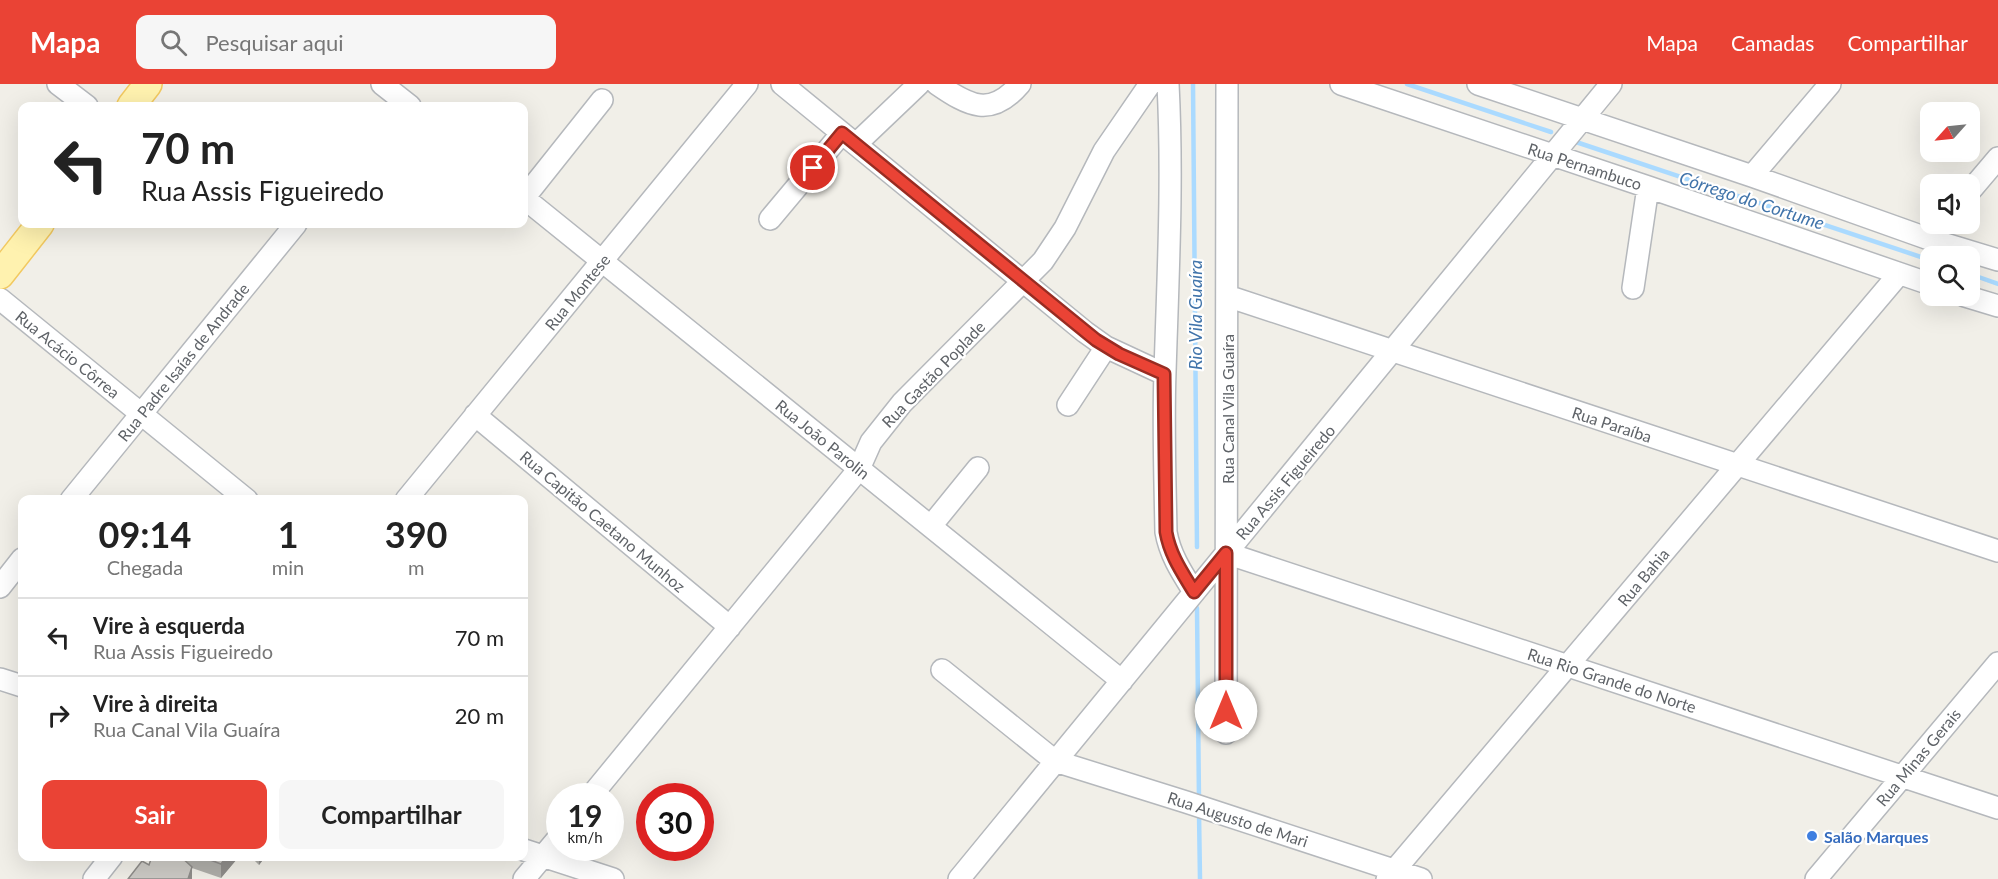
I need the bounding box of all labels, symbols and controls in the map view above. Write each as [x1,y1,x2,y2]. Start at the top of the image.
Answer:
search box [136,15,556,69]
text: Mapa [30,25,100,59]
icon: search [157,26,190,59]
text: Pesquisar aqui [205,29,344,56]
text: Mapa [1646,30,1698,55]
text: Camadas [1731,30,1814,55]
text: Compartilhar [1847,30,1968,55]
north arrow [1920,102,1980,162]
map controls [1920,102,1980,306]
text: 70 m [141,123,235,173]
icon: left [42,126,120,204]
street label: Rua Pernambuco [1526,139,1644,193]
pin [787,142,838,193]
icon: arrive [796,151,829,184]
water label: Córrego do Cortume [1677,166,1827,234]
text: Rua Assis Figueiredo [141,174,384,207]
button: sound [1920,174,1980,234]
button: search [1920,246,1980,306]
street label: Rua Montese [540,250,614,334]
water label: Rio Vila Guaíra [1184,260,1206,370]
street label: Rua Padre Isaías de Andrade [113,279,253,445]
street label: Rua Acácio Côrrea [12,306,124,402]
street label: Rua Gastão Poplade [877,317,989,431]
street label: Rua Canal Vila Guaíra [1218,334,1237,484]
street label: Rua João Parolin [772,395,874,483]
street label: Rua Paraíba [1570,402,1654,446]
street label: Rua Assis Figueiredo [1231,421,1339,543]
street label: Rua Capitão Caetano Munhoz [517,446,689,596]
text: 09:14 [99,512,191,556]
text: 1 [278,512,299,556]
text: 390 [385,512,447,556]
street label: Rua Bahia [1613,544,1673,610]
text: Chegada [107,555,183,579]
text: min [272,555,304,579]
text: m [408,555,424,579]
text: Vire à esquerda [93,612,245,639]
icon: left [42,621,75,654]
text: 70 m [455,624,504,651]
text: Rua Assis Figueiredo [93,639,273,663]
street label: Rua Rio Grande do Norte [1525,644,1699,716]
position arrow [1194,679,1258,743]
text: Vire à direita [93,690,218,717]
icon: right [42,699,75,732]
text: 20 m [455,702,504,729]
street label: Rua Minas Gerais [1872,704,1964,810]
text: Rua Canal Vila Guaíra [93,717,280,741]
button: Sair [42,780,267,849]
button: Compartilhar [279,780,504,849]
speed limit sign: 30 [636,783,714,861]
street label: Rua Augusto de Mari [1165,787,1311,851]
text: 19 [568,797,602,833]
place label: Salão Marques [1824,827,1928,846]
text: km/h [567,828,603,846]
marker: Salão Marques [1805,829,1819,843]

